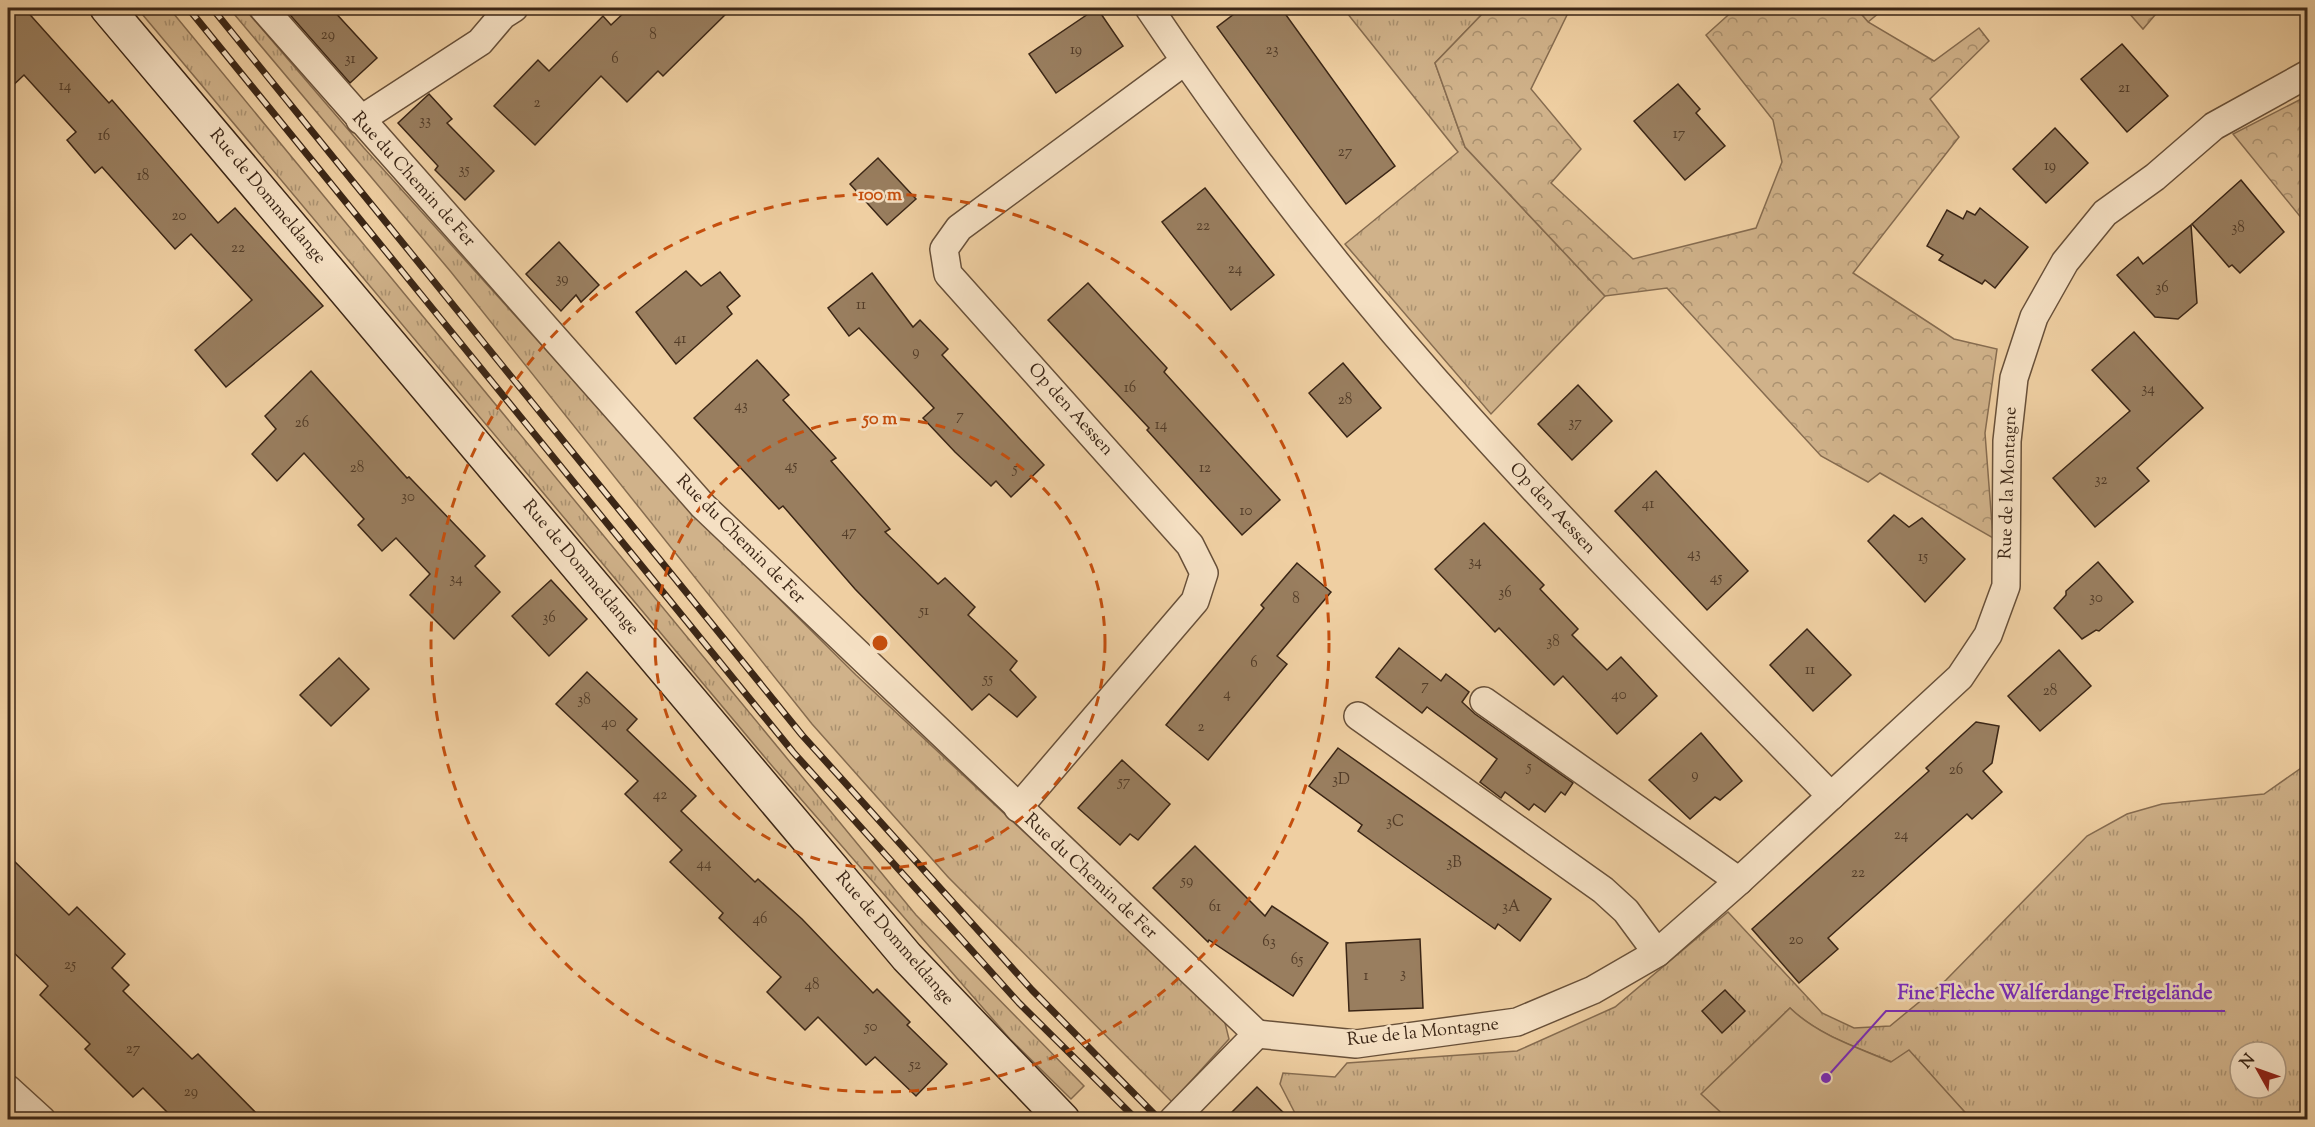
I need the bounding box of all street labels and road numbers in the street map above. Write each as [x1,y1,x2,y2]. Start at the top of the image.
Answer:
street label: Rue du Chemin de Fer [345,107,481,254]
street label: Rue de Dommeldange [202,124,332,270]
street label: Op den Aessen [1021,358,1119,463]
street label: Rue de la Montagne [1993,406,2025,560]
street label: Op den Aessen [1502,457,1602,561]
street label: Rue du Chemin de Fer [669,469,811,611]
street label: Rue de Dommeldange [515,495,645,641]
street label: Rue du Chemin de Fer [1018,808,1163,946]
street label: Rue de Dommeldange [828,866,960,1012]
street label: Rue de la Montagne [1346,1012,1500,1054]

